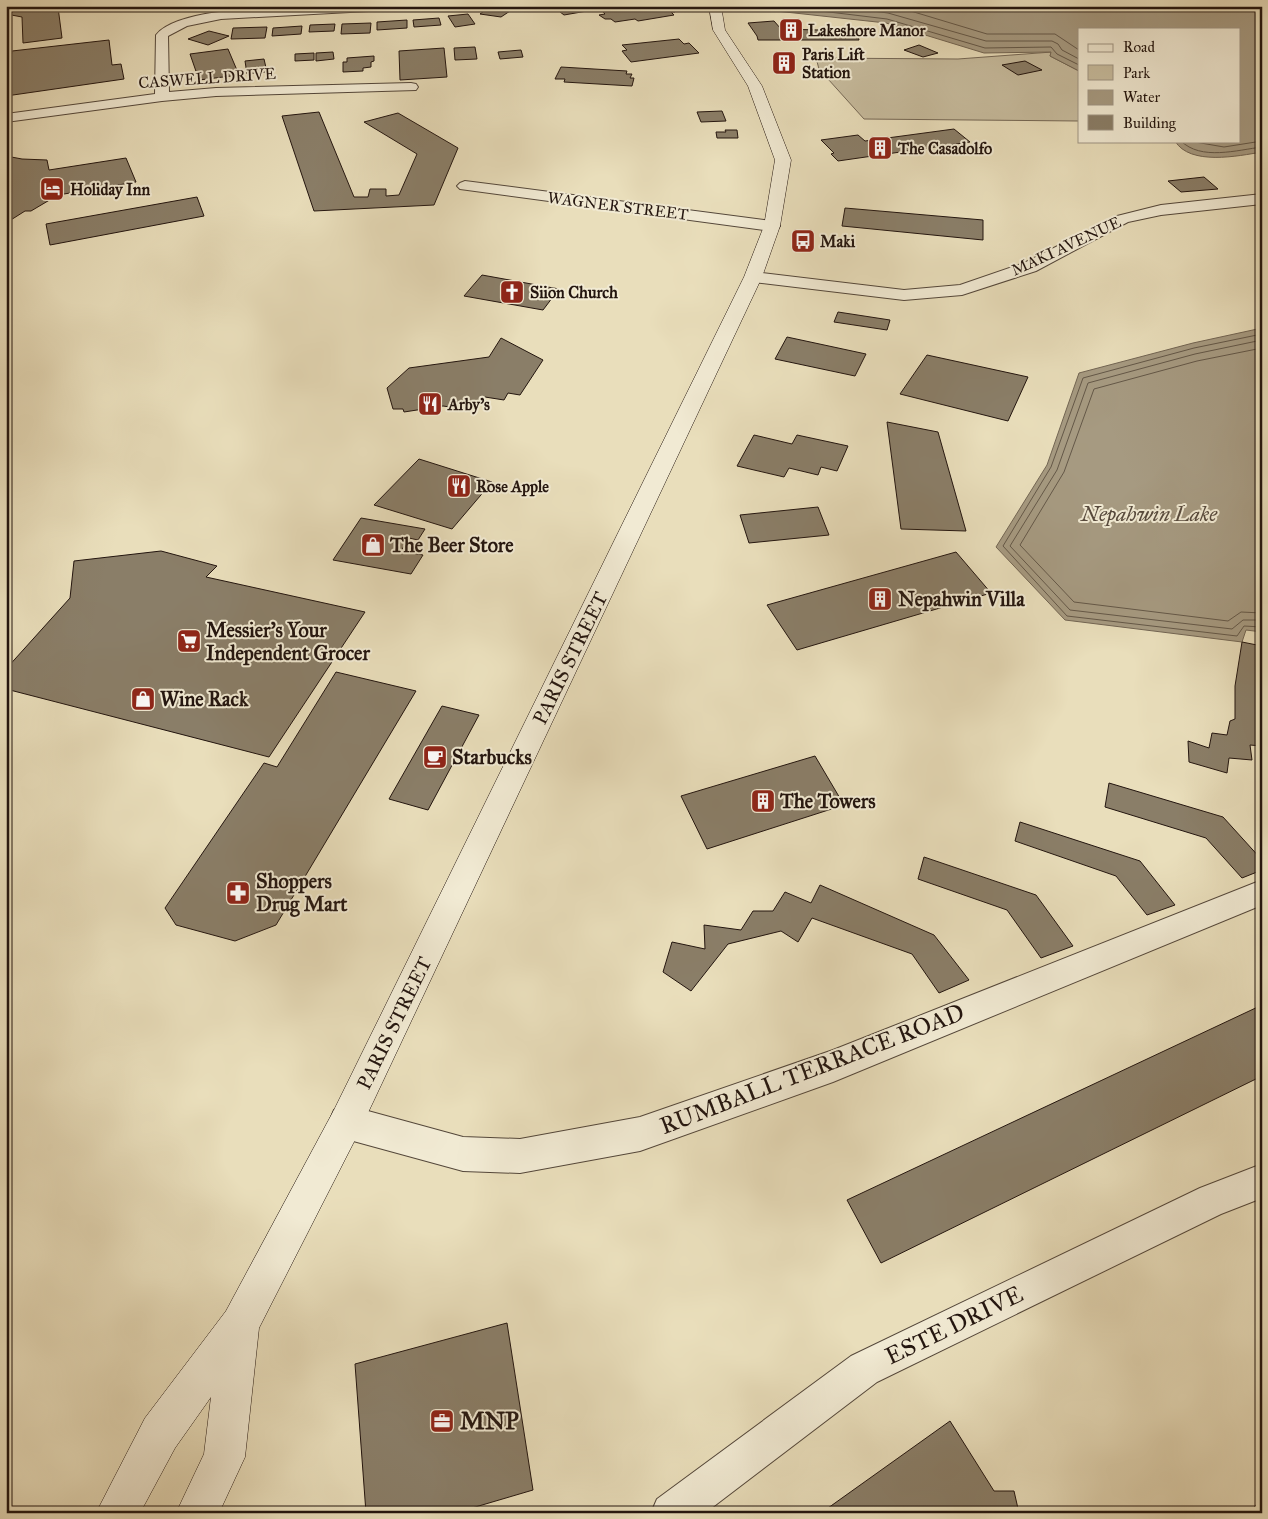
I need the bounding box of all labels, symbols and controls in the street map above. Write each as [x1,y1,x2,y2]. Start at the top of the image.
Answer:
building icon: Lakeshore Manor [778,17,804,43]
place label: Lakeshore Manor [808,21,926,40]
legend [1078,28,1240,142]
text: Road [1123,38,1155,56]
place label: Paris Lift Station [802,45,865,82]
building icon: Paris Lift Station [771,50,797,76]
street label: CASWELL DRIVE [138,64,276,92]
text: Park [1123,64,1150,82]
text: Water [1123,88,1160,106]
text: Building [1123,114,1177,132]
building icon: The Casadolfo [867,135,893,161]
place label: The Casadolfo [897,139,992,158]
hotel icon: Holiday Inn [39,176,65,202]
place label: Holiday Inn [70,180,150,200]
street label: WAGNER STREET [547,188,689,224]
street label: MAKI AVENUE [1008,212,1124,280]
bus stop icon: Maki [790,228,816,254]
place label: Maki [820,232,856,251]
church icon: Siion Church [499,279,525,305]
place label: Siion Church [530,283,618,302]
restaurant icon: Arby's [417,391,443,417]
place label: Arby's [447,395,490,415]
restaurant icon: Rose Apple [446,473,472,499]
place label: Rose Apple [476,477,549,497]
water label: Nepahwin Lake [1080,501,1218,527]
shop icon: The Beer Store [360,532,386,558]
place label: The Beer Store [389,533,514,557]
building icon: Nepahwin Villa [867,586,893,612]
place label: Nepahwin Villa [898,587,1025,612]
street label: PARIS STREET [528,588,613,728]
place label: Messier's Your Independent Grocer [206,618,370,666]
supermarket icon: Messier's Your Independent Grocer [176,628,202,654]
shop icon: Wine Rack [130,686,156,712]
place label: Wine Rack [160,687,249,711]
cafe icon: Starbucks [422,744,448,770]
place label: Starbucks [452,745,533,769]
building icon: The Towers [750,788,776,814]
place label: The Towers [779,789,876,813]
place label: Shoppers Drug Mart [256,869,348,917]
pharmacy icon: Shoppers Drug Mart [225,880,251,906]
street label: PARIS STREET [352,953,437,1093]
street label: RUMBALL TERRACE ROAD [656,997,968,1141]
street label: ESTE DRIVE [880,1279,1028,1371]
place label: MNP [460,1406,519,1436]
office icon: MNP [429,1408,455,1434]

